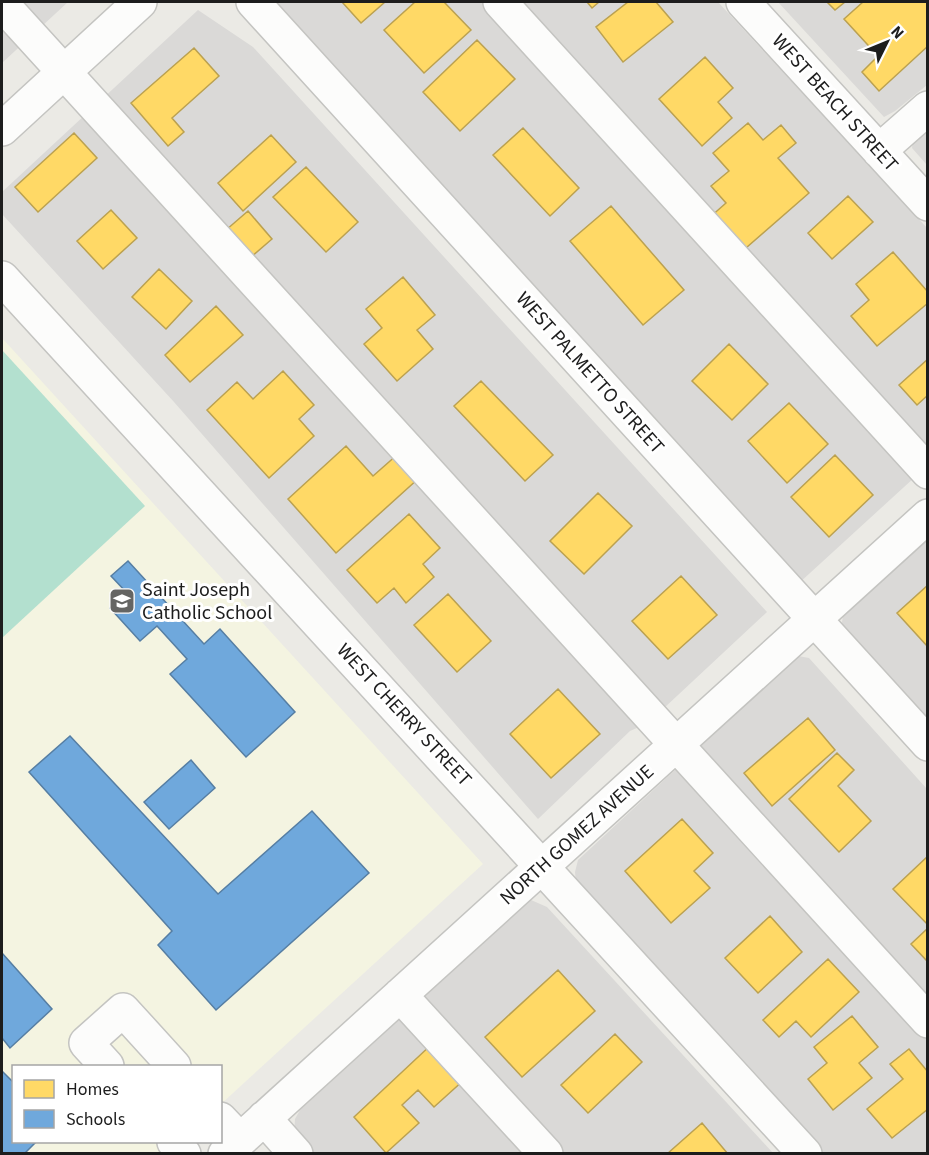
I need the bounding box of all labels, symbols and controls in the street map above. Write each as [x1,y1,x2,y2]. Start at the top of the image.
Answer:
north arrow [857,12,917,72]
text: N [886,21,909,44]
street label: WEST BEACH STREET [765,28,905,178]
street label: WEST PALMETTO STREET [509,286,671,461]
place label: Saint Joseph Catholic School [142,576,272,627]
school or university icon: Saint Joseph Catholic School [107,586,137,616]
street label: WEST CHERRY STREET [330,637,478,793]
street label: NORTH GOMEZ AVENUE [494,758,660,912]
legend [12,1065,222,1143]
text: Homes [66,1077,119,1102]
text: Schools [66,1107,125,1132]

